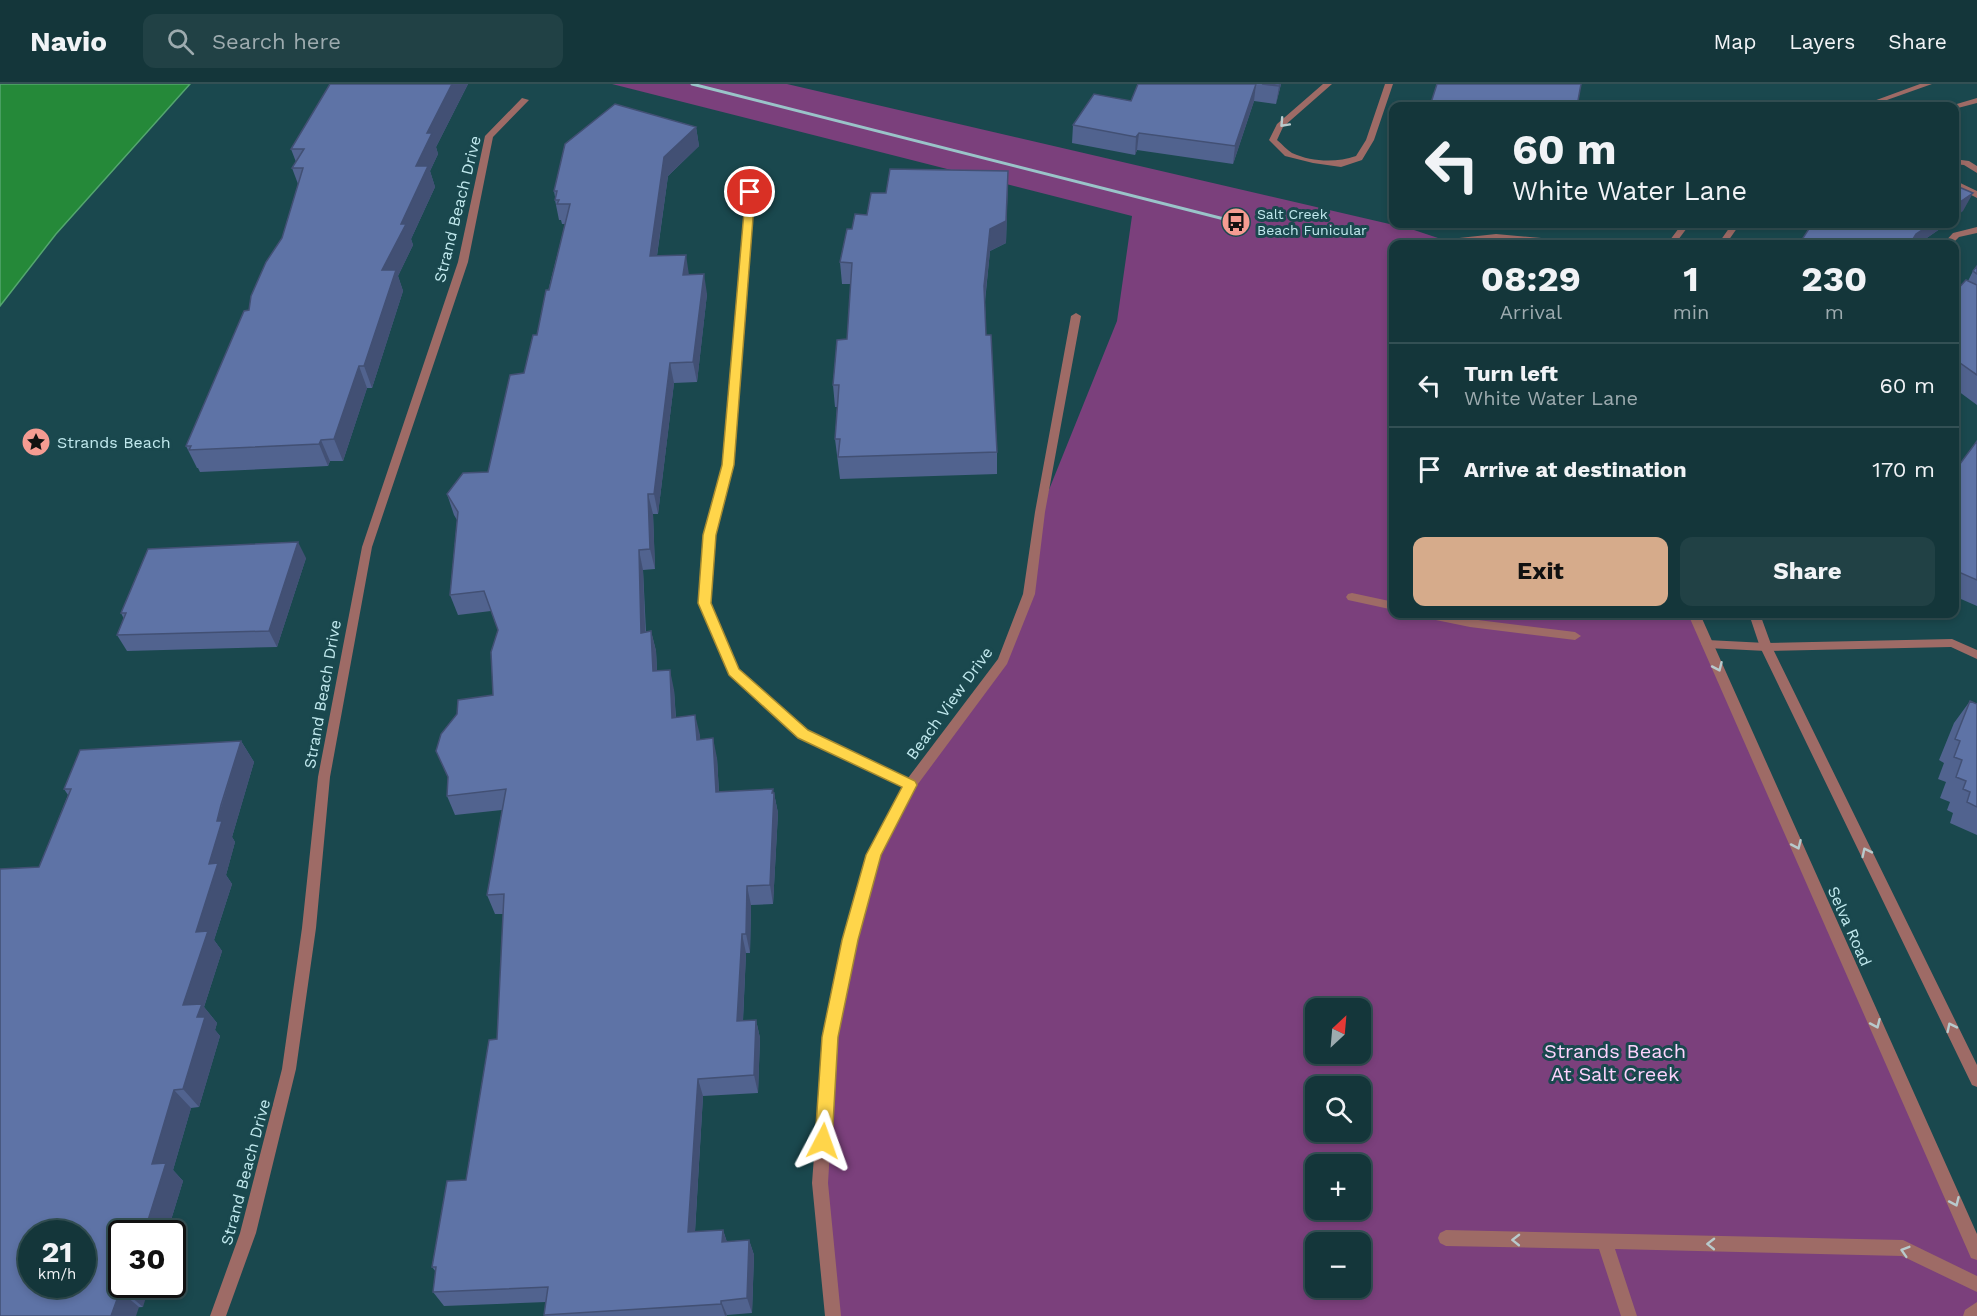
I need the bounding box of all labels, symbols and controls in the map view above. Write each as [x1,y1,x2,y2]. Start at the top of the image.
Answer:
search box [143,14,563,68]
text: Navio [30,25,107,58]
icon: search [164,25,197,58]
text: Search here [212,29,341,54]
text: Map [1713,29,1756,54]
text: Layers [1789,29,1855,54]
text: Share [1888,29,1947,54]
one-way arrow [1280,117,1291,127]
text: 60 m [1512,125,1616,174]
icon: left [1413,126,1491,204]
street label: Strand Beach Drive [430,134,485,284]
pin [724,166,775,217]
icon: arrive [733,175,766,208]
text: White Water Lane [1512,175,1747,207]
bus stop icon: Salt Creek Beach Funicular [1220,206,1252,238]
place label: Salt Creek Beach Funicular [1257,206,1367,238]
text: 08:29 [1481,258,1581,300]
text: 1 [1683,258,1699,300]
text: 230 [1801,258,1867,300]
text: Arrival [1500,300,1562,324]
text: min [1673,300,1710,324]
text: m [1825,300,1844,324]
text: Turn left [1464,361,1558,386]
icon: left [1413,369,1446,402]
text: 60 m [1879,373,1935,398]
text: White Water Lane [1464,386,1638,410]
place icon: Strands Beach [20,426,52,458]
place label: Strands Beach [57,433,171,452]
icon: arrive [1413,453,1446,486]
text: Arrive at destination [1464,457,1687,482]
text: 170 m [1872,457,1935,482]
button: Exit [1413,537,1668,606]
button: Share [1680,537,1935,606]
street label: Strand Beach Drive [300,618,345,770]
street label: Beach View Drive [902,643,997,763]
one-way arrow [1710,661,1722,672]
one-way arrow [1789,839,1801,850]
one-way arrow [1862,847,1873,858]
street label: Selva Road [1823,883,1876,969]
north arrow [1305,998,1371,1064]
map controls [1305,998,1371,1298]
one-way arrow [1868,1017,1880,1028]
one-way arrow [1947,1023,1959,1034]
park label: Strands Beach At Salt Creek [1544,1039,1686,1086]
button: search [1305,1076,1371,1142]
street label: Strand Beach Drive [217,1097,274,1247]
position arrow [791,1109,855,1173]
button: + [1305,1154,1371,1220]
one-way arrow [1947,1195,1959,1206]
speed limit sign: 30 [108,1220,186,1298]
button: − [1305,1232,1371,1298]
one-way arrow [1511,1233,1520,1246]
text: 21 [42,1234,72,1269]
one-way arrow [1706,1238,1715,1250]
one-way arrow [1900,1246,1911,1258]
text: km/h [38,1265,76,1283]

